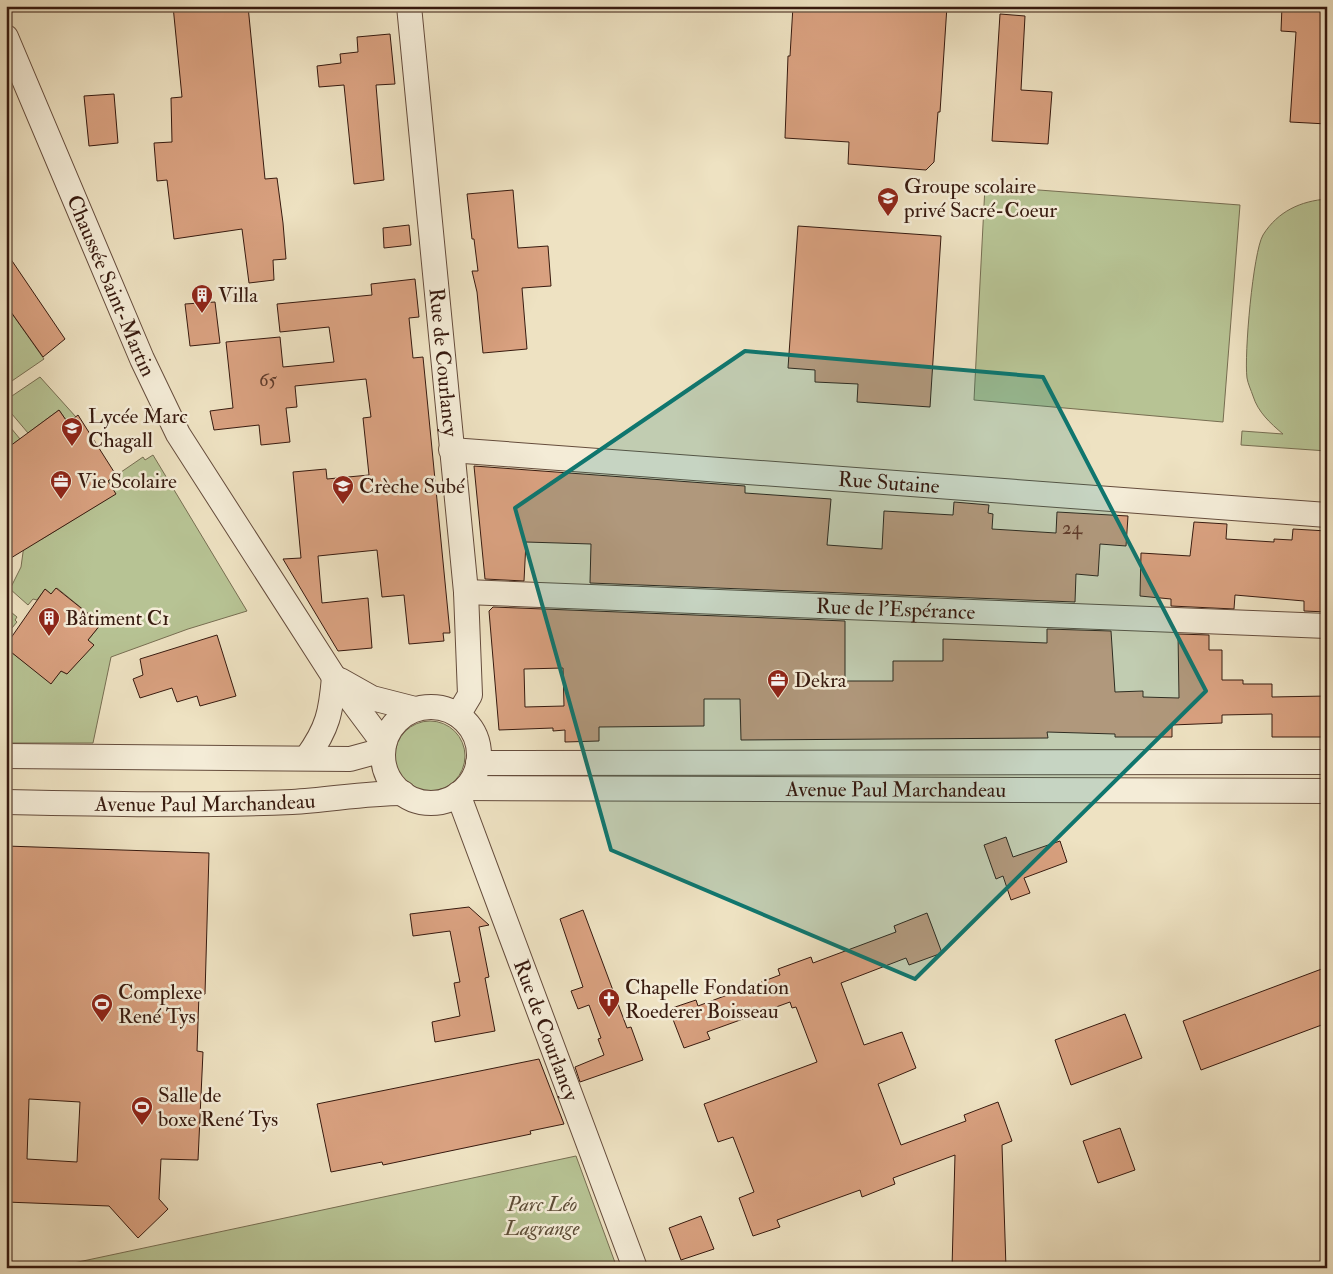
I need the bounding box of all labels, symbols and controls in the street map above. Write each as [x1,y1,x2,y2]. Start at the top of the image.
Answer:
place label: Groupe scolaire privé Sacré-Coeur [903,173,1057,224]
school or university icon: Groupe scolaire privé Sacré-Coeur [876,186,900,217]
street label: Chaussée Saint-Martin [60,191,161,381]
place label: Villa [218,282,258,309]
building icon: Villa [190,283,214,314]
street label: Rue de Courlancy [423,287,464,439]
house number: 65 [259,368,278,392]
place label: Lycée Marc Chagall [88,403,188,454]
school or university icon: Lycée Marc Chagall [60,416,84,447]
street label: Rue Sutaine [837,466,941,500]
place label: Vie Scolaire [77,468,177,495]
office icon: Vie Scolaire [49,469,73,500]
place label: Crèche Subé [359,473,465,500]
school or university icon: Crèche Subé [331,474,355,505]
house number: 24 [1062,516,1083,540]
street label: Rue de l'Espérance [815,593,976,626]
place label: Bâtiment C1 [65,605,170,632]
building icon: Bâtiment C1 [37,606,61,637]
place label: Dekra [794,667,847,694]
office icon: Dekra [766,668,790,699]
street label: Avenue Paul Marchandeau [785,776,1006,804]
street label: Avenue Paul Marchandeau [94,787,317,818]
street label: Rue de Courlancy [507,956,585,1106]
place label: Chapelle Fondation Roederer Boisseau [625,974,789,1025]
place label: Complexe René Tys [118,979,202,1030]
church icon: Chapelle Fondation Roederer Boisseau [597,987,621,1018]
sports icon: Complexe René Tys [90,992,114,1023]
place label: Salle de boxe René Tys [158,1082,278,1133]
sports icon: Salle de boxe René Tys [130,1095,154,1126]
park label: Parc Léo Lagrange [504,1191,580,1242]

